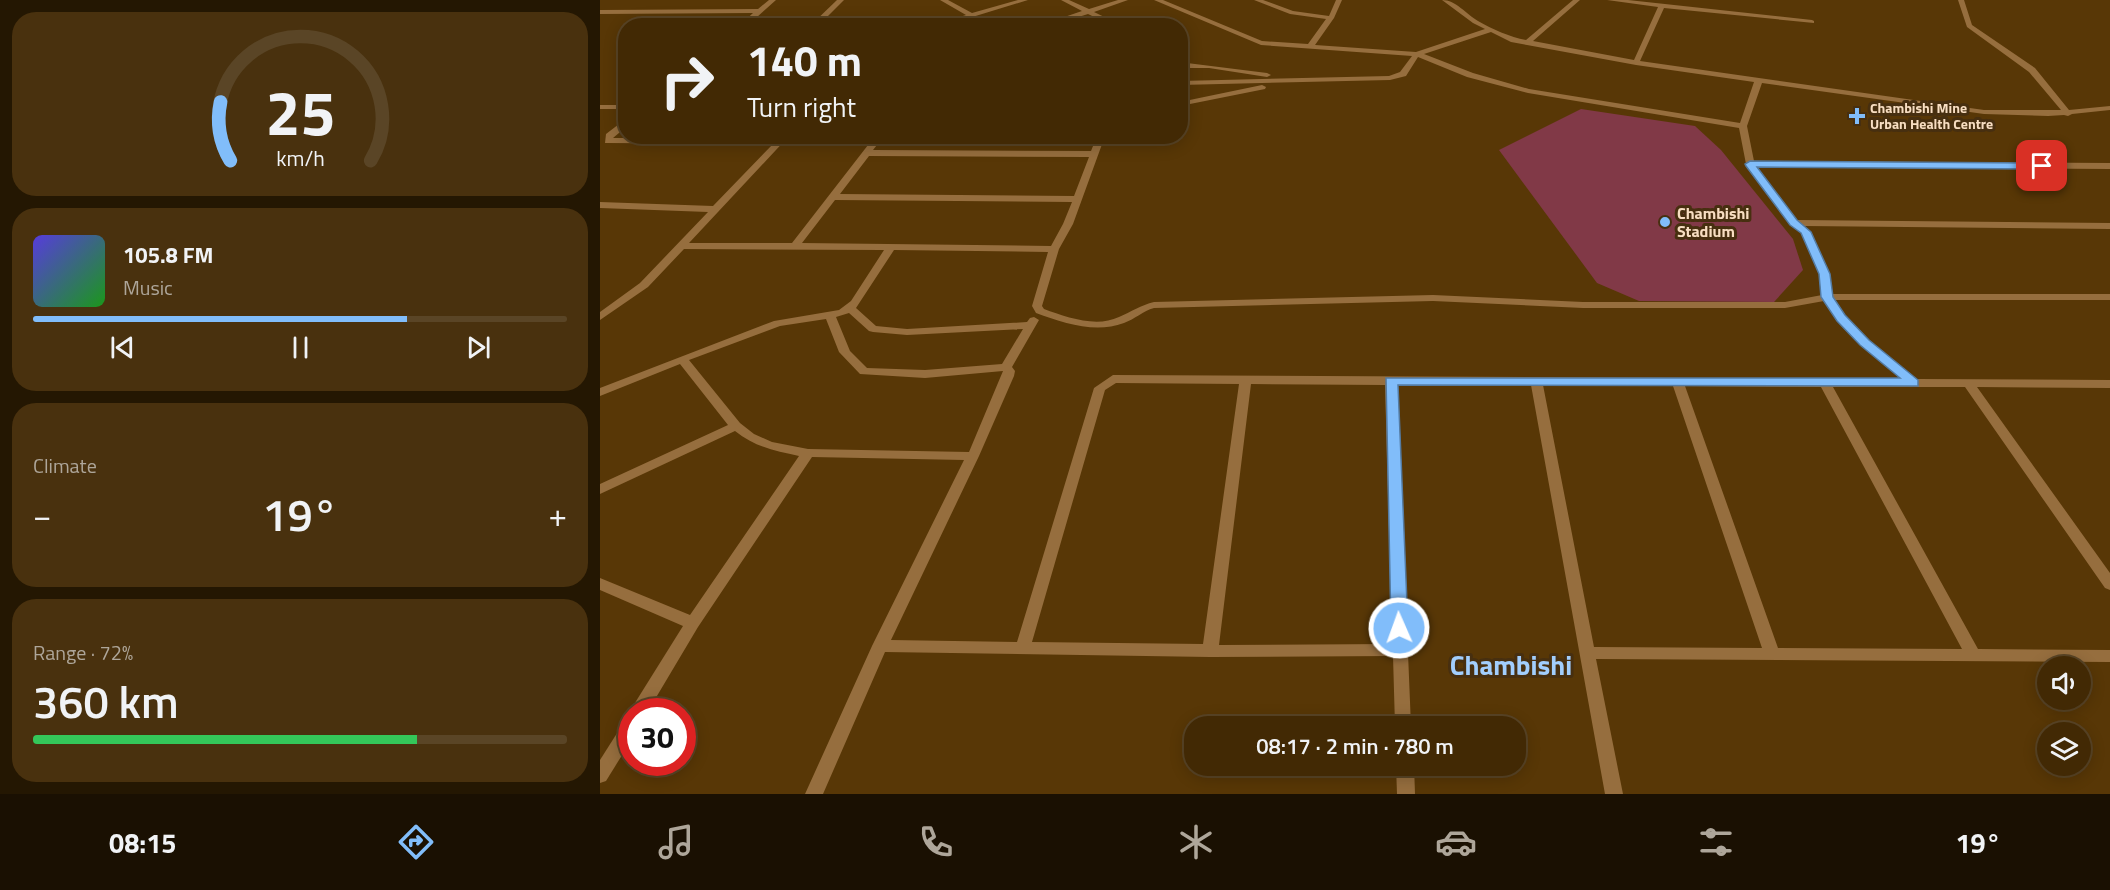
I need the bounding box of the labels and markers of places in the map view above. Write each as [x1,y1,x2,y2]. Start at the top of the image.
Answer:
place label: Chambishi Mine Urban Health Centre [1870,97,1993,134]
marker: Chambishi Mine Urban Health Centre [1848,107,1866,125]
pin [2016,140,2067,191]
place label: Chambishi Stadium [1677,201,1750,243]
marker: Chambishi Stadium [1658,215,1672,229]

